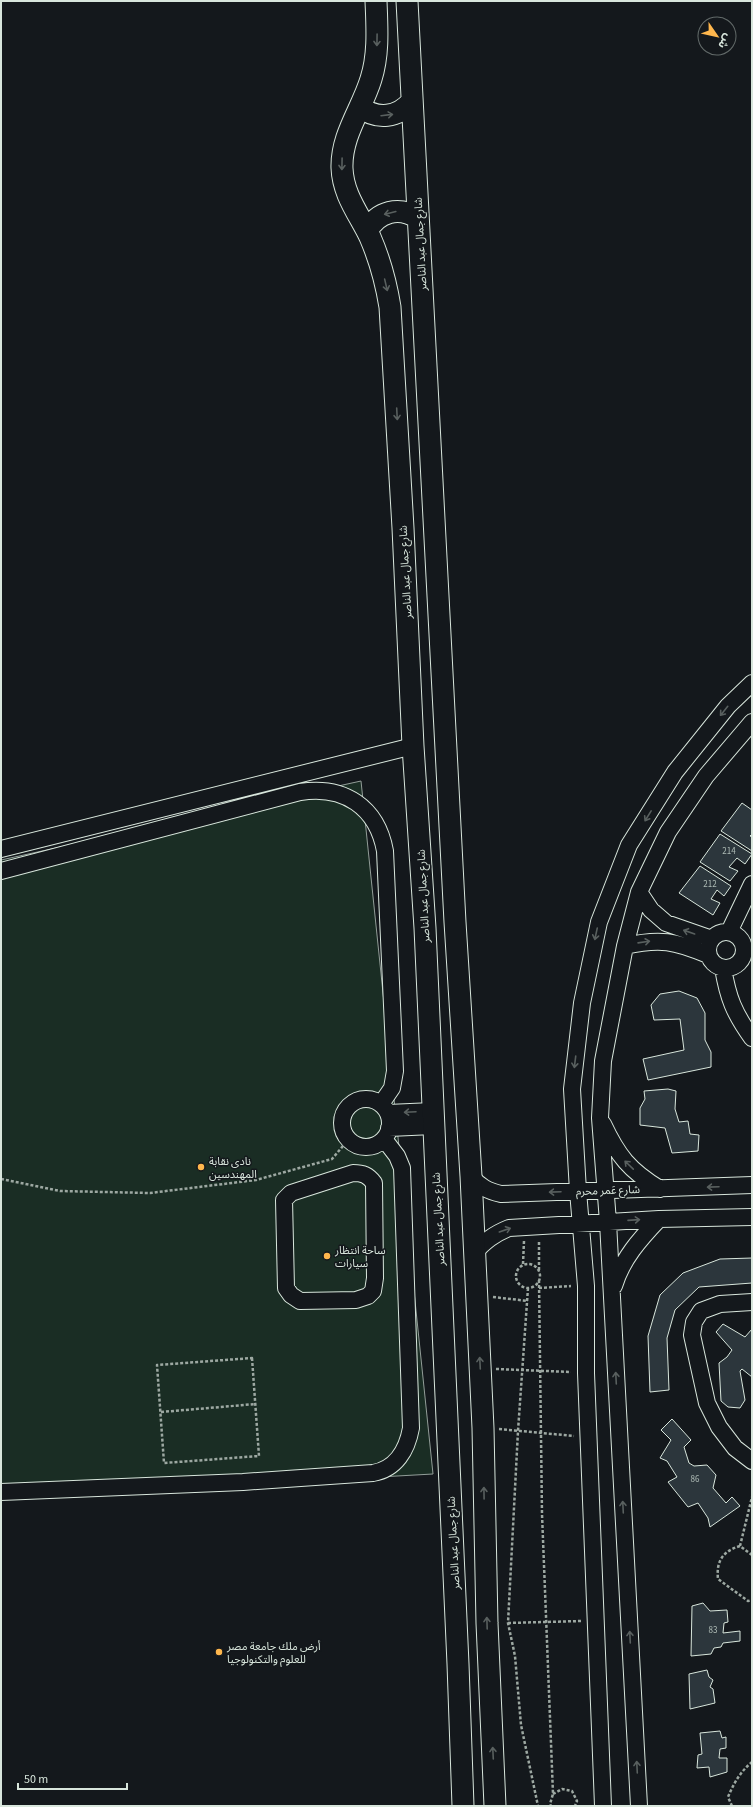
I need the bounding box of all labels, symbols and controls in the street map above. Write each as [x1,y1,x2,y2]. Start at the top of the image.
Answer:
north arrow [697,16,737,56]
text: ش [714,31,735,52]
one-way arrow [373,33,381,46]
one-way arrow [380,111,393,119]
one-way arrow [339,157,346,170]
street label: شارع جمال عبد الناصر [411,196,430,292]
one-way arrow [384,210,397,217]
one-way arrow [383,278,391,291]
one-way arrow [393,407,400,420]
street label: شارع جمال عبد الناصر [396,524,415,620]
one-way arrow [720,705,729,716]
one-way arrow [644,810,652,821]
house number: 214 [722,845,736,858]
street label: شارع جمال عبد الناصر [414,848,433,944]
house number: 212 [703,878,717,891]
one-way arrow [592,927,600,940]
one-way arrow [683,927,695,935]
one-way arrow [637,938,650,946]
one-way arrow [571,1055,579,1068]
one-way arrow [404,1109,417,1116]
place label: نادى نقابة المهندسين [209,1154,257,1182]
one-way arrow [624,1160,634,1170]
marker: نادى نقابة المهندسين [196,1162,206,1172]
street label: شارع جمال عبد الناصر [429,1171,448,1267]
street label: شارع عَمر محرم [576,1182,641,1199]
one-way arrow [707,1183,720,1190]
one-way arrow [549,1188,562,1196]
one-way arrow [627,1217,640,1224]
one-way arrow [498,1226,511,1233]
place label: ساحة انتظار سيارات [334,1243,386,1271]
marker: ساحة انتظار سيارات [322,1251,332,1261]
one-way arrow [476,1357,483,1370]
one-way arrow [613,1372,620,1385]
house number: 86 [691,1473,700,1486]
one-way arrow [480,1487,488,1500]
street label: شارع جمال عبد الناصر [444,1495,463,1591]
one-way arrow [619,1501,627,1514]
one-way arrow [483,1617,491,1630]
house number: 83 [709,1624,718,1637]
one-way arrow [626,1631,633,1644]
place label: أرض ملك جامعة مصر للعلوم والتكنولوجيا [226,1639,321,1667]
marker: أرض ملك جامعة مصر للعلوم والتكنولوجيا [214,1647,224,1657]
one-way arrow [489,1747,497,1760]
one-way arrow [633,1761,640,1774]
scale bar [18,1765,127,1791]
text: 50 m [24,1771,48,1788]

